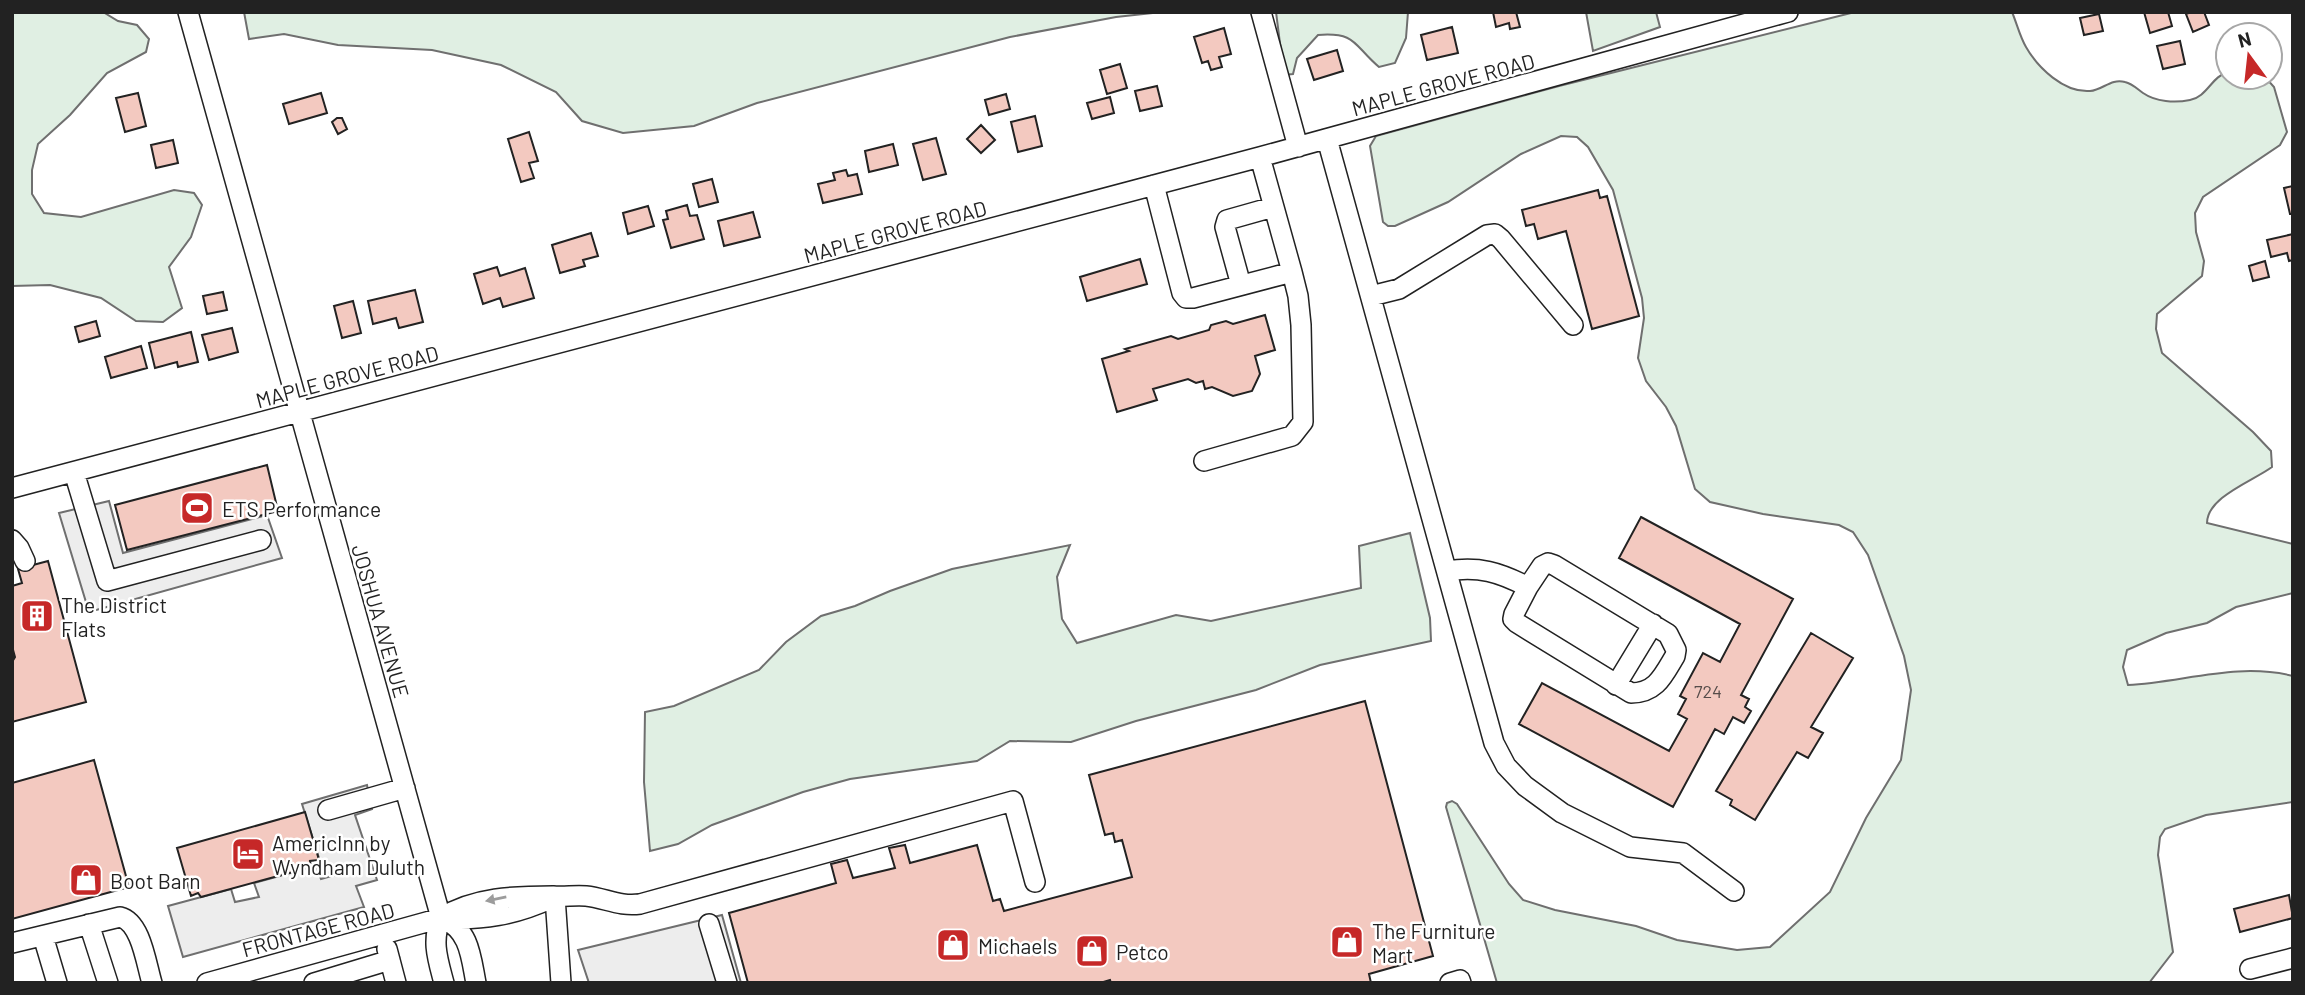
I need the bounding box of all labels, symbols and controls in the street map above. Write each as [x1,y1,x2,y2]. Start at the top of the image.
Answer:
north arrow [2214,21,2284,91]
text: N [2235,26,2254,52]
street label: MAPLE GROVE ROAD [1349,48,1537,120]
street label: MAPLE GROVE ROAD [801,195,989,267]
street label: MAPLE GROVE ROAD [253,340,441,412]
sports icon: ETS Performance [178,489,216,527]
place label: ETS Performance [222,496,381,521]
street label: JOSHUA AVENUE [347,541,415,701]
place label: The District Flats [61,592,167,641]
building icon: The District Flats [18,597,56,635]
house number: 724 [1694,680,1722,702]
place label: AmericInn by Wyndham Duluth [272,830,425,879]
hotel icon: AmericInn by Wyndham Duluth [229,835,267,873]
shop icon: Boot Barn [67,861,105,899]
place label: Boot Barn [110,868,201,893]
one-way arrow [485,894,507,905]
street label: FRONTAGE ROAD [239,897,397,961]
place label: The Furniture Mart [1372,918,1495,967]
shop icon: The Furniture Mart [1328,923,1366,961]
shop icon: Michaels [934,926,972,964]
shop icon: Petco [1073,932,1111,970]
place label: Michaels [978,933,1057,958]
place label: Petco [1116,939,1169,964]

